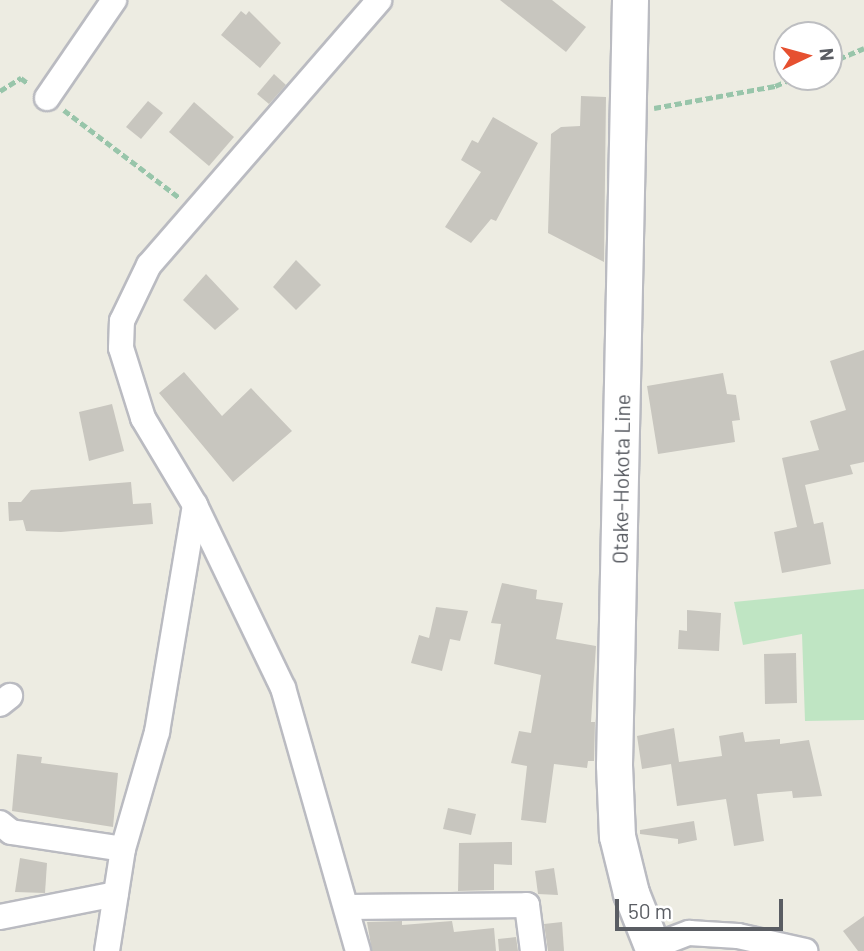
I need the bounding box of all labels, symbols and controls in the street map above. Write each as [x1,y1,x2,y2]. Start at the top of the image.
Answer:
north arrow [773,21,843,91]
text: N [815,47,839,62]
street label: Otake-Hokota Line [607,394,635,564]
scale bar [619,884,787,928]
text: 50 m [628,898,672,923]

